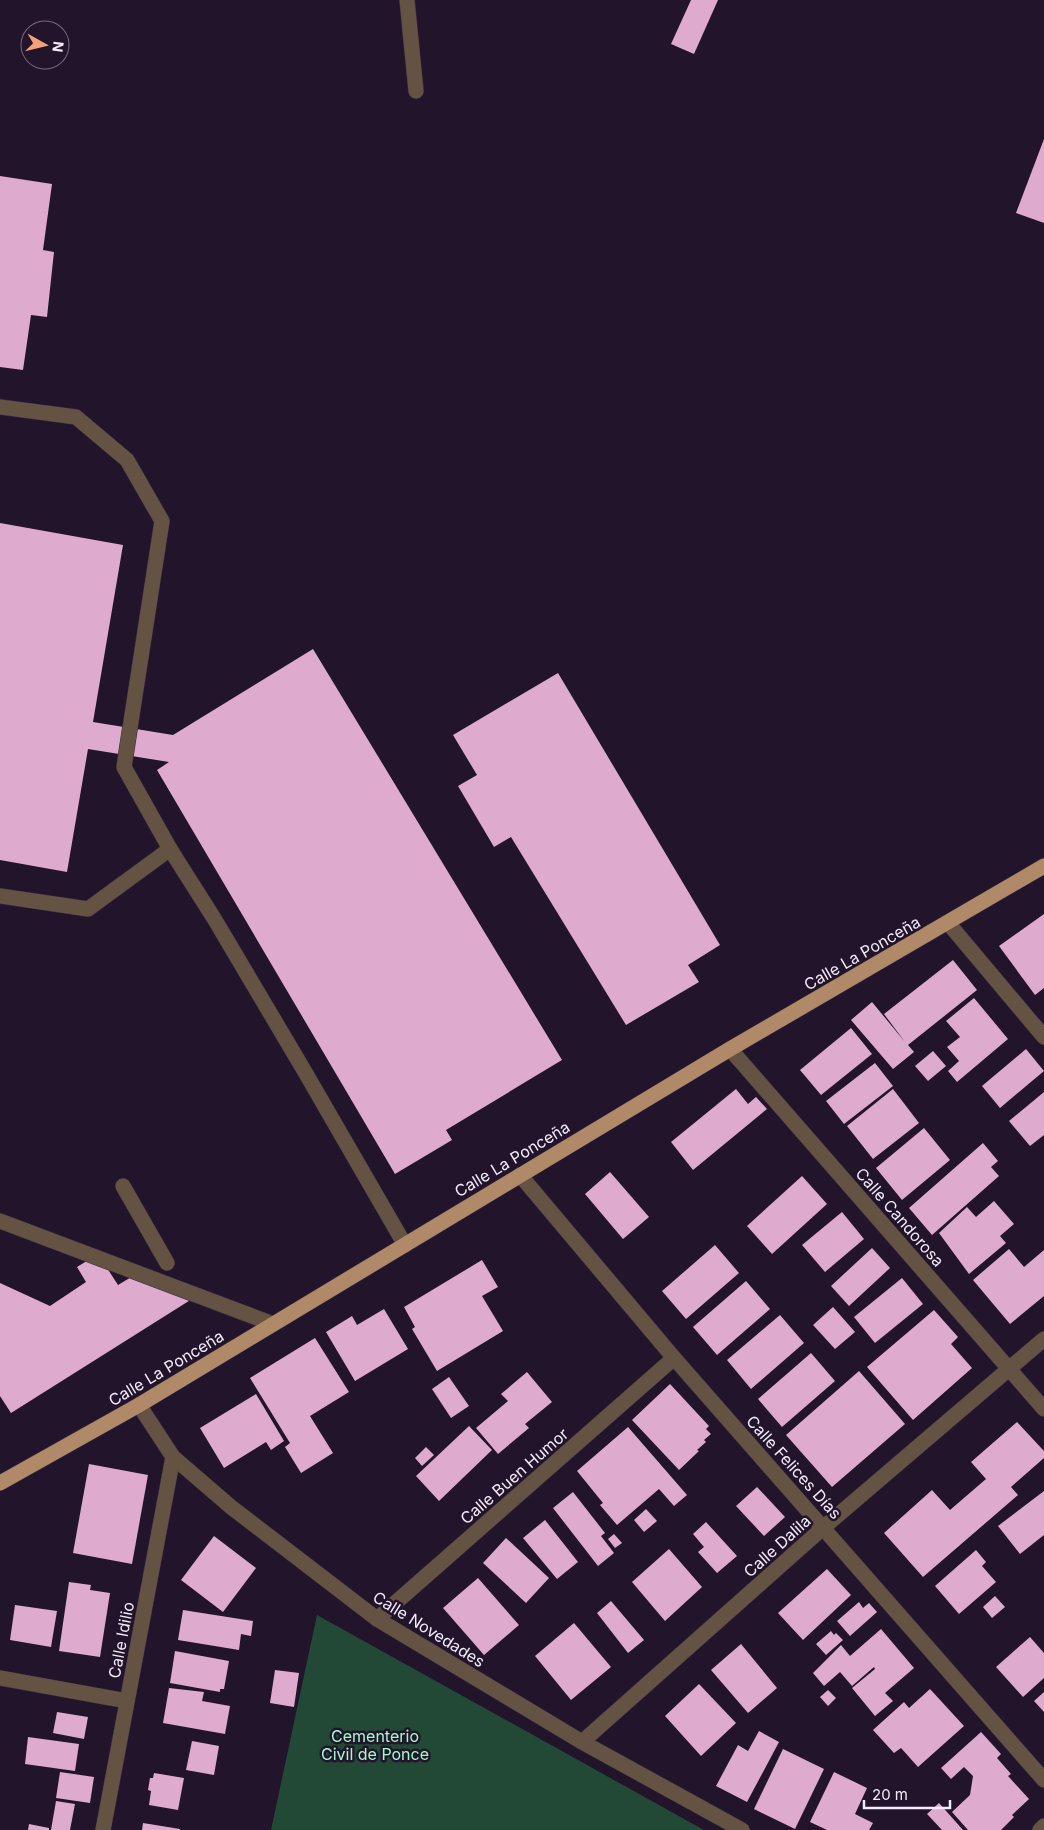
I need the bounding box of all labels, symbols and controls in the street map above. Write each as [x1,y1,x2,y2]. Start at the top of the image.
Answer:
north arrow [20,20,70,70]
text: N [49,40,68,53]
street label: Calle La Ponceña [800,912,924,994]
street label: Calle La Ponceña [451,1117,573,1201]
street label: Calle Candorosa [852,1163,948,1271]
street label: Calle La Ponceña [105,1326,227,1410]
street label: Calle Felices Días [742,1411,846,1523]
street label: Calle Buen Humor [456,1424,572,1528]
street label: Calle Dalila [739,1511,815,1581]
street label: Calle Novedades [369,1587,489,1671]
street label: Calle Idilio [104,1600,138,1680]
park label: Cementerio Civil de Ponce [321,1726,429,1764]
scale bar [864,1778,950,1810]
text: 20 m [872,1785,908,1804]

